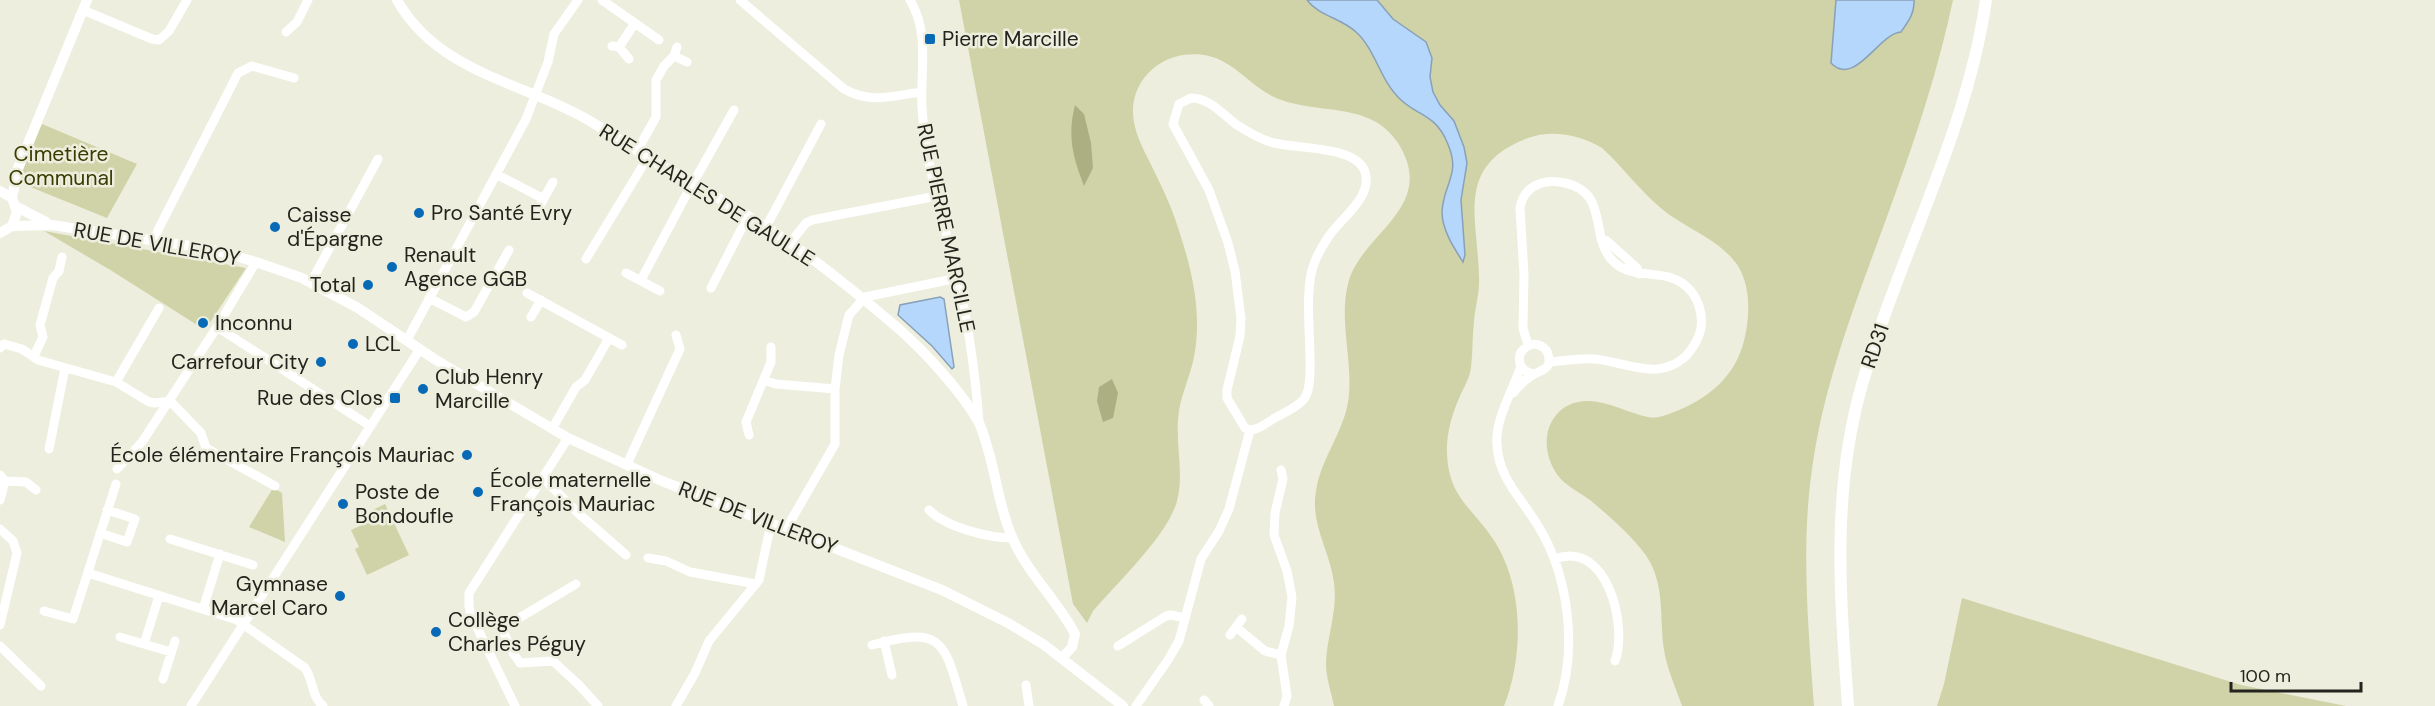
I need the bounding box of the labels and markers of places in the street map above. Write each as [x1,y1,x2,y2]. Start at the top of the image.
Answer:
place label: Pierre Marcille [942,25,1079,53]
marker: Pierre Marcille [923,32,937,46]
place label: Pro Santé Evry [431,199,572,227]
place label: Caisse d'Épargne [287,201,383,253]
marker: Pro Santé Evry [412,206,426,220]
marker: Caisse d'Épargne [268,220,282,234]
place label: Renault Agence GGB [404,241,527,293]
marker: Renault Agence GGB [385,260,399,274]
place label: Total [310,271,356,299]
marker: Total [361,278,375,292]
place label: Inconnu [215,309,293,337]
marker: Inconnu [196,316,210,330]
place label: LCL [365,330,401,358]
marker: LCL [346,337,360,351]
place label: Carrefour City [171,348,309,376]
marker: Carrefour City [314,355,328,369]
place label: Club Henry Marcille [435,363,544,415]
marker: Club Henry Marcille [416,382,430,396]
place label: Rue des Clos [257,384,383,412]
marker: Rue des Clos [388,391,402,405]
place label: École élémentaire François Mauriac [110,441,455,469]
marker: École élémentaire François Mauriac [460,448,474,462]
place label: École maternelle François Mauriac [490,466,655,518]
place label: Poste de Bondoufle [355,478,454,530]
marker: École maternelle François Mauriac [471,485,485,499]
marker: Poste de Bondoufle [336,497,350,511]
place label: Gymnase Marcel Caro [211,570,328,622]
marker: Gymnase Marcel Caro [333,589,347,603]
place label: Collège Charles Péguy [448,606,586,658]
marker: Collège Charles Péguy [429,625,443,639]

